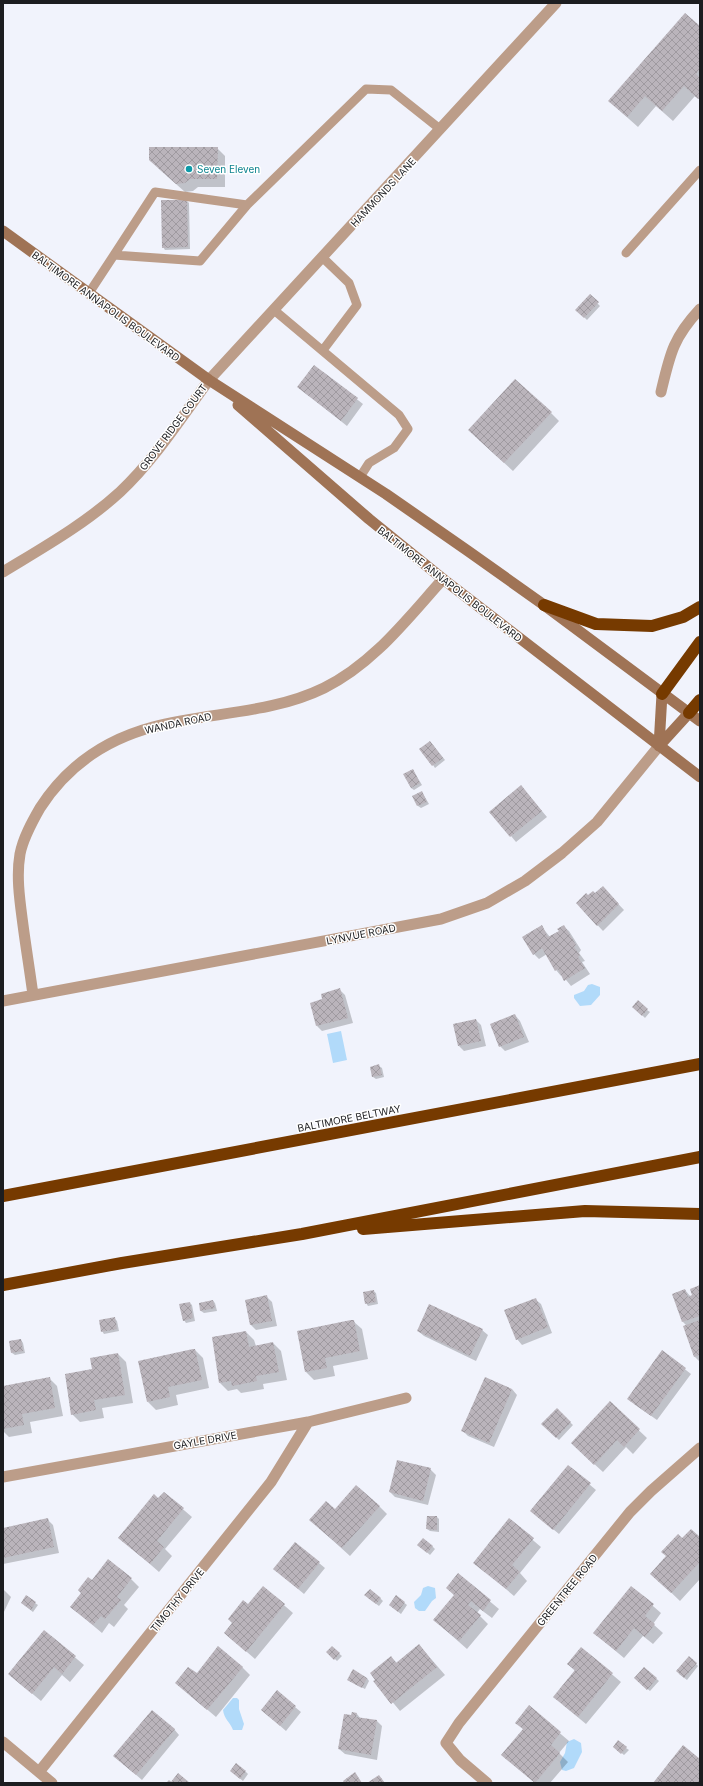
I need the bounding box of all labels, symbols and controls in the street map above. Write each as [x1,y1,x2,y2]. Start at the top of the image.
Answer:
street label: HAMMONDS LANE [348,155,418,229]
place label: Seven Eleven [197,163,260,175]
marker: Seven Eleven [184,164,194,174]
street label: BALTIMORE ANNAPOLIS BOULEVARD [30,248,182,364]
street label: GROVE RIDGE COURT [137,382,209,472]
street label: BALTIMORE ANNAPOLIS BOULEVARD [375,524,525,644]
street label: WANDA ROAD [143,710,213,736]
street label: LYNVUE ROAD [325,921,397,947]
street label: BALTIMORE BELTWAY [296,1102,402,1134]
street label: GAYLE DRIVE [172,1429,238,1451]
street label: GREENTREE ROAD [534,1552,600,1628]
street label: TIMOTHY DRIVE [148,1566,206,1634]

